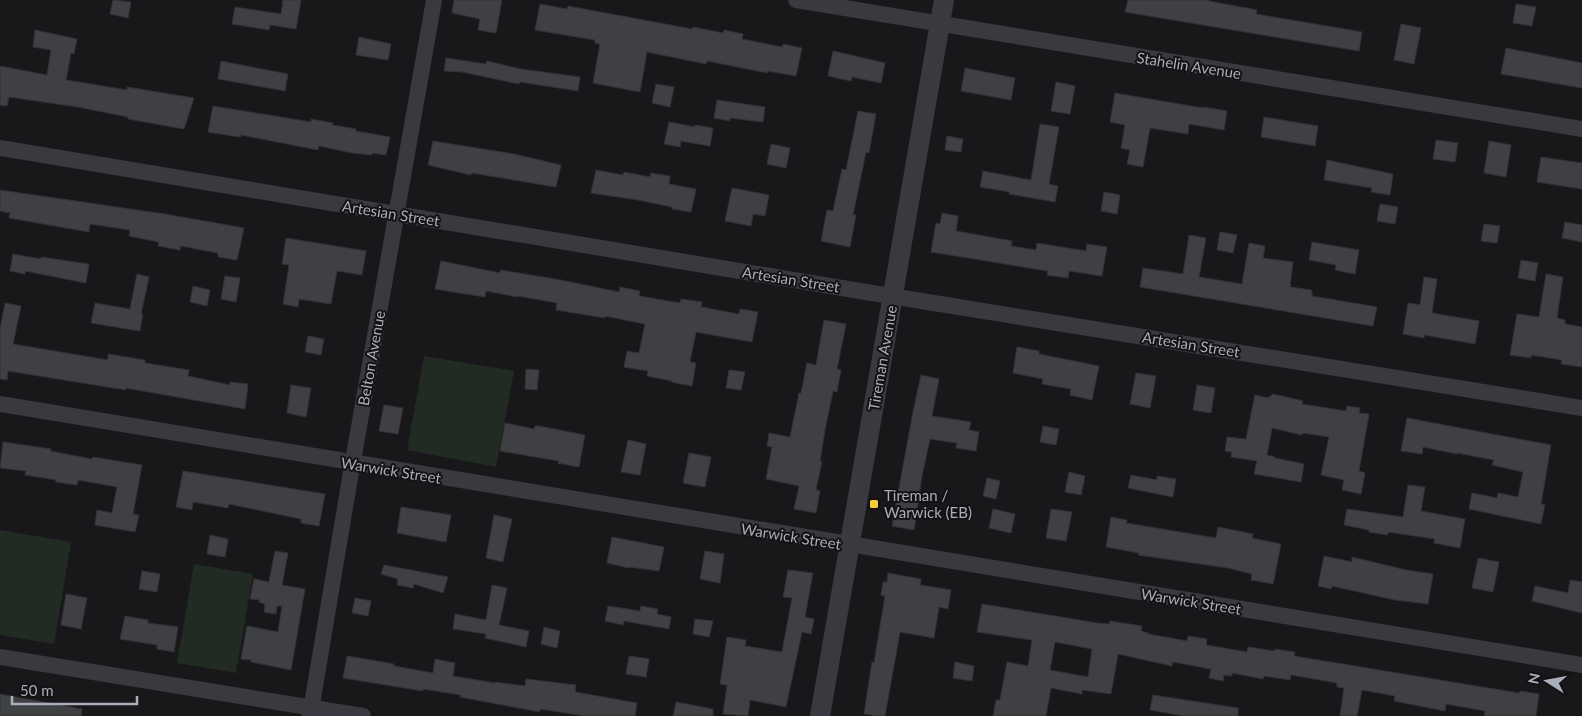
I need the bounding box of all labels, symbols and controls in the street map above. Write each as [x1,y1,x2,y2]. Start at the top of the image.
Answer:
street label: Stahelin Avenue [1136,48,1243,82]
street label: Artesian Street [341,196,441,230]
street label: Artesian Street [741,262,841,296]
street label: Tireman Avenue [864,304,900,412]
street label: Belton Avenue [354,309,388,407]
street label: Artesian Street [1141,327,1241,361]
street label: Warwick Street [340,453,443,487]
place label: Tireman / Warwick (EB) [884,486,972,521]
marker: Tireman / Warwick (EB) [868,498,880,510]
street label: Warwick Street [740,519,843,553]
street label: Warwick Street [1140,584,1243,618]
north arrow [1522,656,1572,706]
text: N [1524,672,1543,685]
scale bar [12,674,138,706]
text: 50 m [20,681,54,699]

